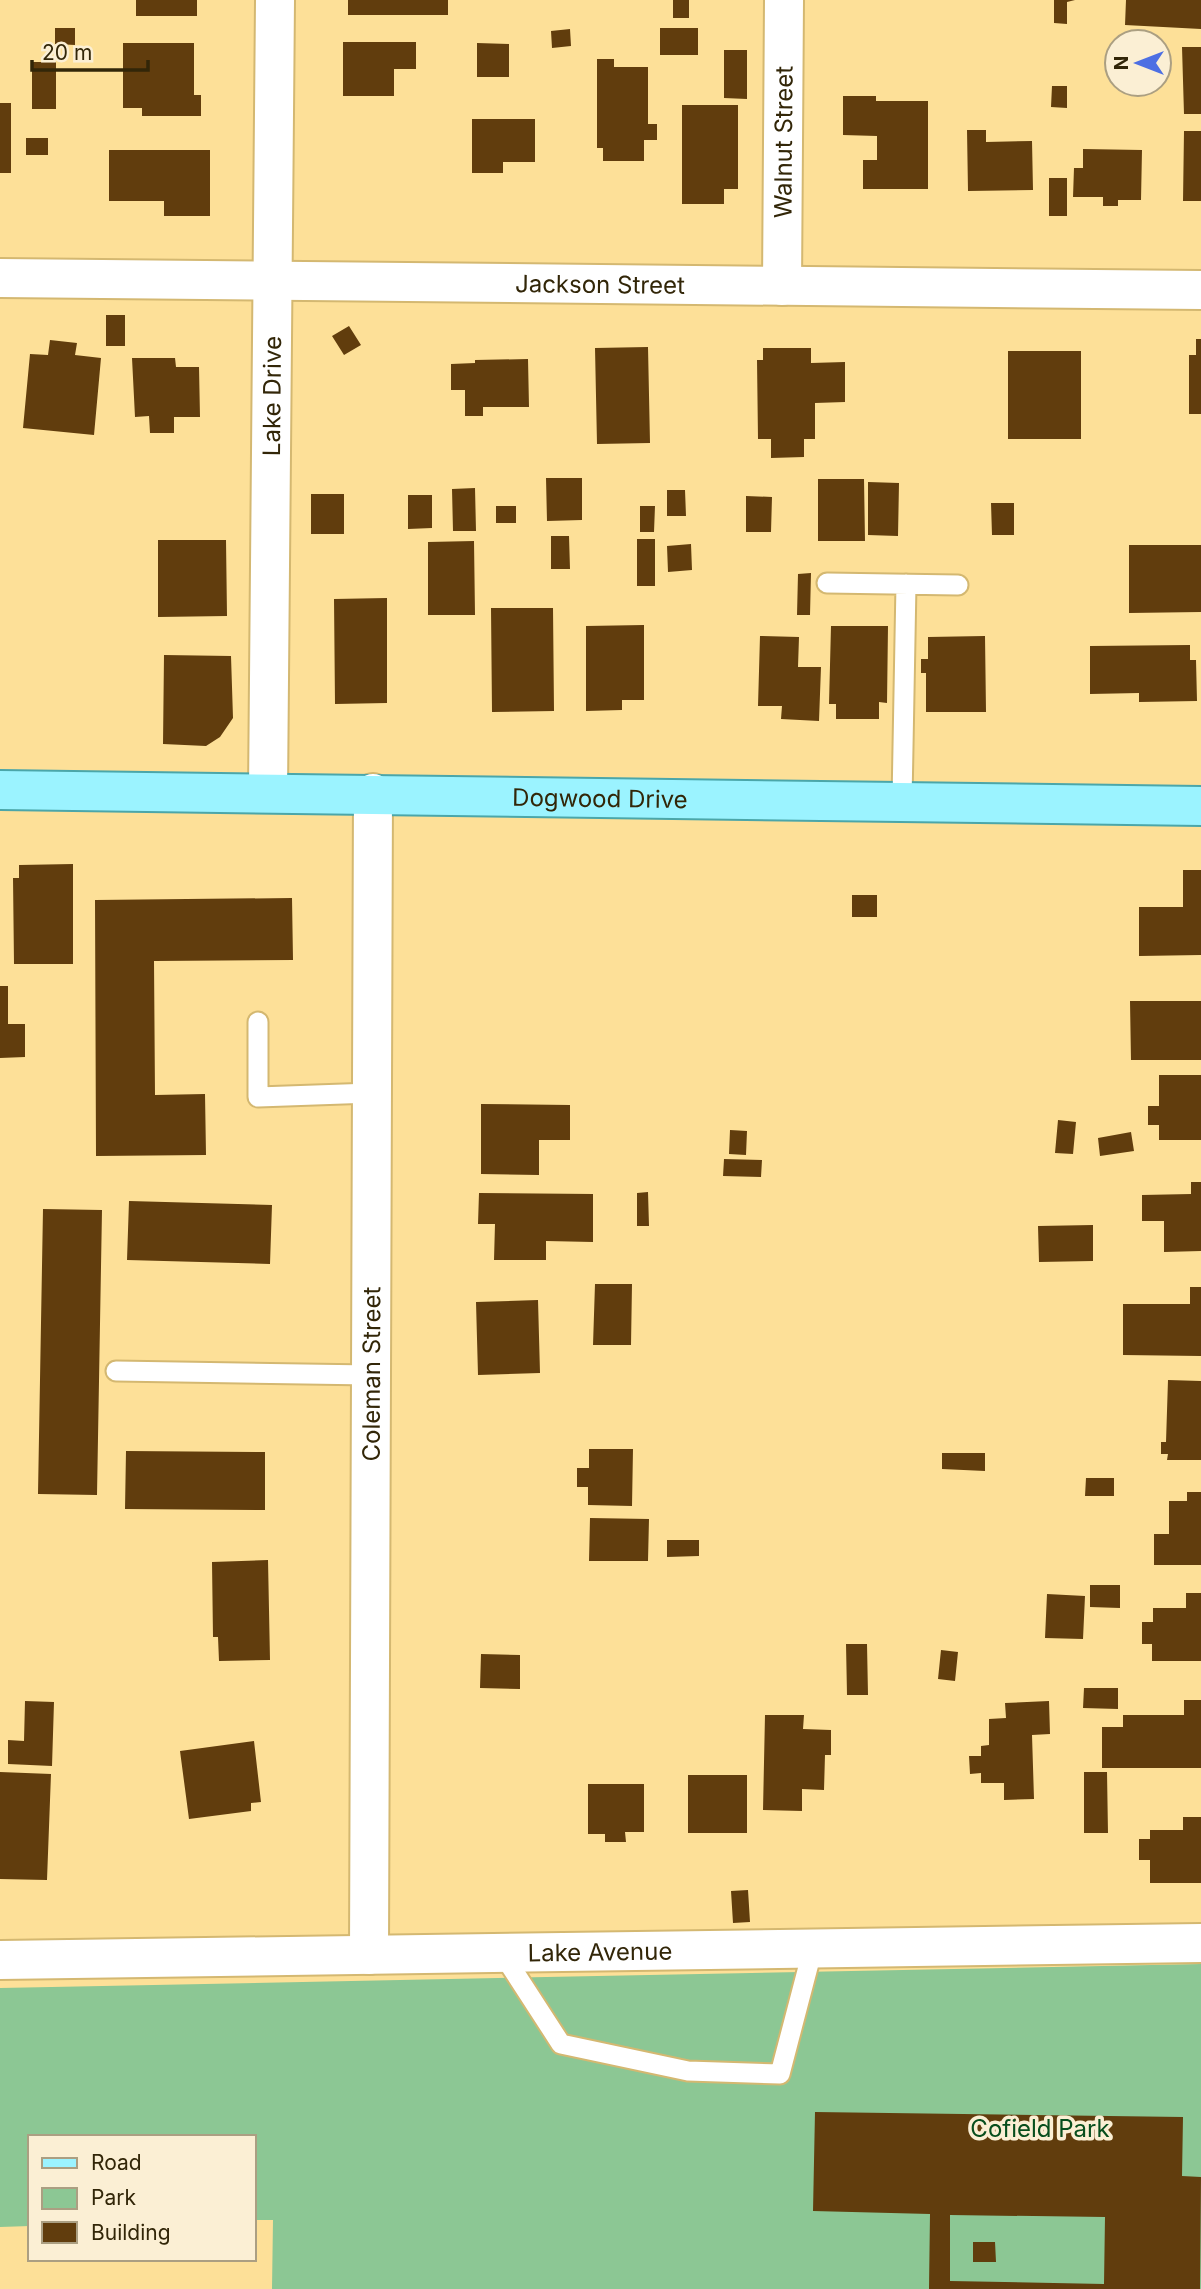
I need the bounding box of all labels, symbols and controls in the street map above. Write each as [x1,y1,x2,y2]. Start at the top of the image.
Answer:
scale bar [32,28,147,72]
north arrow [1103,28,1173,98]
text: 20 m [42,40,92,65]
text: N [1110,56,1133,70]
street label: Walnut Street [768,66,798,218]
street label: Jackson Street [515,269,685,299]
street label: Lake Drive [256,336,287,456]
street label: Dogwood Drive [512,782,688,814]
street label: Coleman Street [356,1286,386,1462]
street label: Lake Avenue [527,1936,673,1967]
park label: Cofield Park [970,2114,1110,2143]
legend [28,2135,256,2261]
text: Road [91,2150,142,2175]
text: Park [91,2185,136,2210]
text: Building [91,2220,171,2245]

